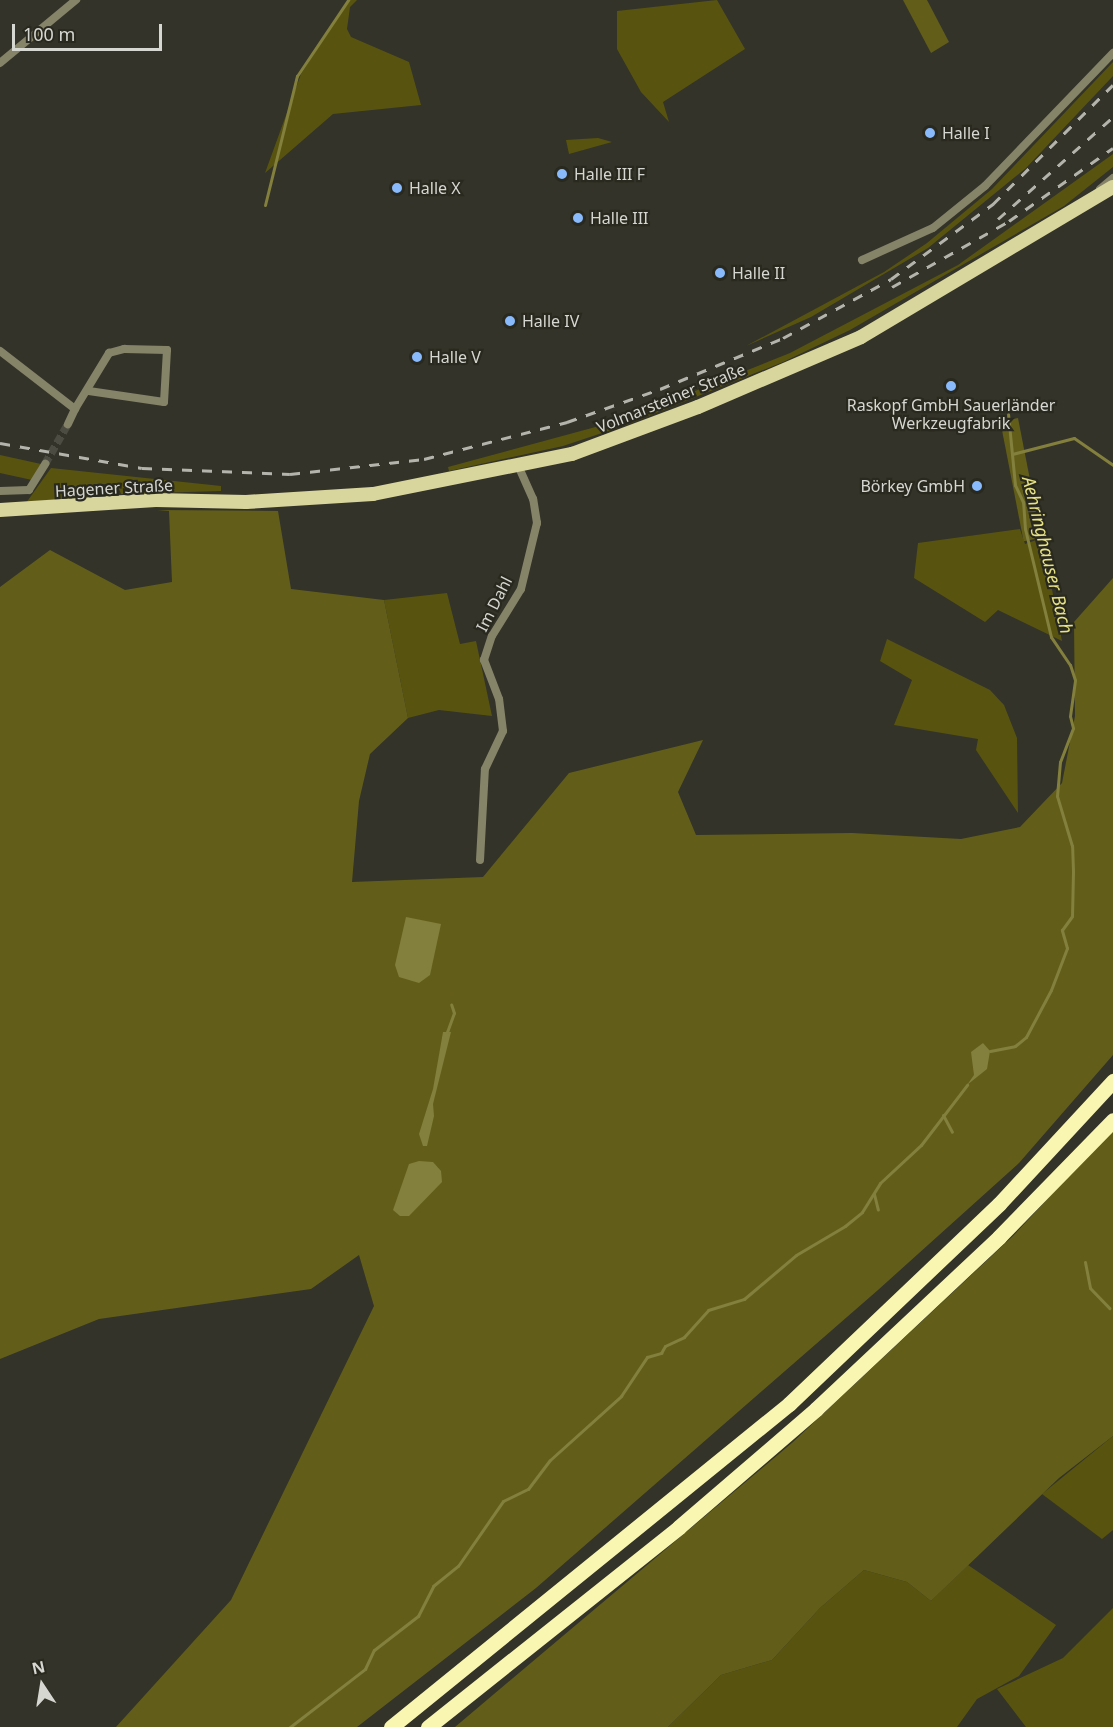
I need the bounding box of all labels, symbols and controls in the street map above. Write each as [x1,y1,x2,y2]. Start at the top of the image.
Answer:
scale bar [15,12,165,50]
text: 100 m [23,22,75,46]
place label: Halle I [942,123,990,143]
marker: Halle I [923,126,937,140]
place label: Halle III F [574,164,645,184]
marker: Halle III F [555,167,569,181]
place label: Halle X [409,178,461,198]
marker: Halle X [390,181,404,195]
place label: Halle III [590,208,649,228]
marker: Halle III [571,211,585,225]
place label: Halle II [732,263,785,283]
marker: Halle II [713,266,727,280]
place label: Halle IV [522,311,579,331]
marker: Halle IV [503,314,517,328]
place label: Halle V [429,347,481,367]
marker: Halle V [410,350,424,364]
street label: Volmarsteiner Straße [594,359,748,437]
marker: Raskopf GmbH Sauerländer Werkzeugfabrik [944,379,958,393]
place label: Raskopf GmbH Sauerländer Werkzeugfabrik [847,395,1055,433]
water label: Aehringhauser Bach [1018,474,1078,636]
street label: Hagener Straße [54,475,174,501]
place label: Börkey GmbH [860,476,965,496]
marker: Börkey GmbH [970,479,984,493]
street label: Im Dahl [472,573,516,635]
north arrow [12,1655,72,1715]
text: N [30,1655,47,1680]

